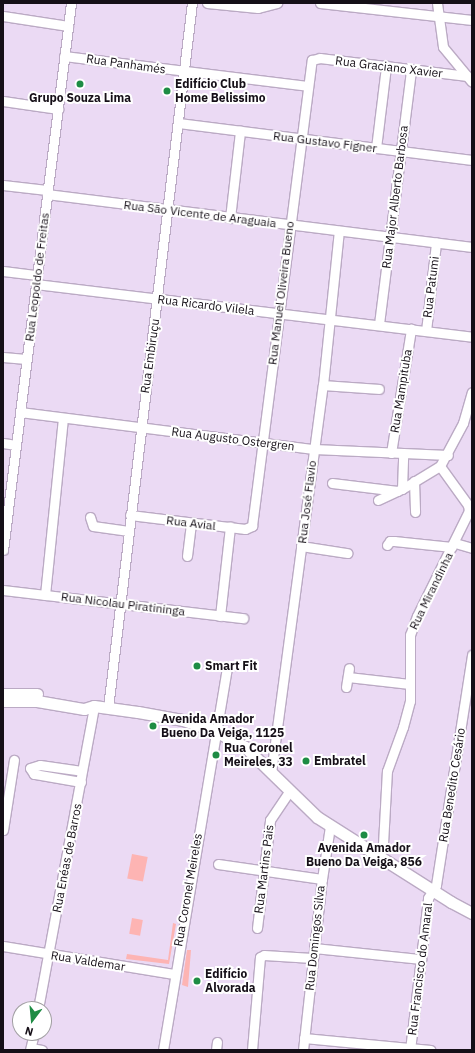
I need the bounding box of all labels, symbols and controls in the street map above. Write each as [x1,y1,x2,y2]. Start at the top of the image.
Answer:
street label: Rua Panhamés [85,51,167,77]
street label: Rua Graciano Xavier [334,53,444,81]
place label: Edifício Club Home Belissimo [175,77,266,105]
marker: Grupo Souza Lima [75,79,85,89]
marker: Edifício Club Home Belissimo [162,86,172,96]
place label: Grupo Souza Lima [29,91,131,105]
street label: Rua Major Alberto Barbosa [379,125,411,269]
street label: Rua Gustavo Figner [272,128,378,156]
street label: Rua São Vicente de Araguaia [123,197,277,231]
street label: Rua Leopoldo de Freitas [22,212,52,342]
street label: Rua Manuel Oliveira Bueno [265,220,297,366]
street label: Rua Patumi [420,255,442,319]
street label: Rua Ricardo Vilela [157,292,255,318]
street label: Rua Embiruçu [138,318,162,394]
street label: Rua Mampituba [387,348,415,434]
street label: Rua Augusto Ostergren [171,424,295,454]
street label: Rua José Flavio [295,460,319,544]
street label: Rua Avial [165,513,217,533]
street label: Rua Mirandinha [406,550,456,632]
street label: Rua Nicolau Piratininga [60,589,186,619]
place label: Smart Fit [205,659,257,673]
marker: Smart Fit [192,661,202,671]
place label: Avenida Amador Bueno Da Veiga, 1125 [161,712,284,740]
marker: Avenida Amador Bueno Da Veiga, 1125 [148,721,158,731]
street label: Rua Benedito Cesário [436,727,468,843]
place label: Rua Coronel Meireles, 33 [224,741,293,769]
marker: Rua Coronel Meireles, 33 [211,750,221,760]
place label: Embratel [314,754,366,768]
marker: Embratel [301,756,311,766]
street label: Rua Enéas de Barros [49,802,85,914]
street label: Rua Martins Pais [251,824,277,914]
marker: Avenida Amador Bueno Da Veiga, 856 [359,830,369,840]
street label: Rua Coronel Meireles [171,832,205,948]
place label: Avenida Amador Bueno Da Veiga, 856 [306,841,422,869]
street label: Rua Domingos Silva [302,885,328,991]
street label: Rua Francisco do Amaral [405,902,435,1036]
street label: Rua Valdemar [50,948,126,974]
place label: Edifício Alvorada [205,967,256,995]
marker: Edifício Alvorada [192,976,202,986]
north arrow [12,1001,52,1041]
text: N [23,1024,35,1039]

